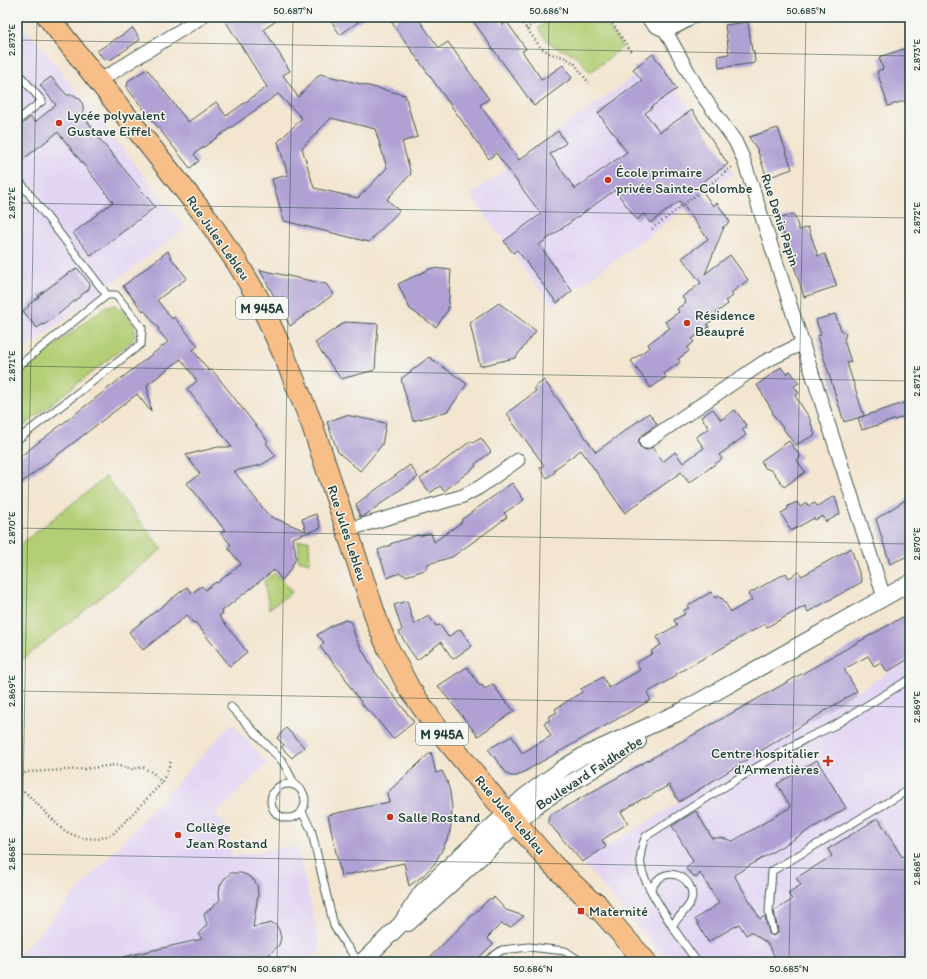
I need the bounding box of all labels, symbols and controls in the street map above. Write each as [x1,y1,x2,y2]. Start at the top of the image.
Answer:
text: 50.687°N [273,4,313,17]
text: 50.686°N [529,4,569,17]
text: 50.685°N [786,4,826,17]
text: 2.873°E [5,23,18,56]
text: 2.873°E [910,38,923,71]
place label: Lycée polyvalent Gustave Eiffel [67,107,165,140]
marker: Lycée polyvalent Gustave Eiffel [54,118,64,128]
place label: École primaire privée Sainte-Colombe [616,164,753,197]
street label: Rue Denis Papin [757,172,803,269]
marker: École primaire privée Sainte-Colombe [603,175,613,185]
text: 2.872°E [5,187,18,219]
street label: Rue Jules Lebleu [182,192,254,284]
text: 2.872°E [910,202,923,234]
road number: M 945A [236,297,288,319]
place label: Résidence Beaupré [695,307,756,340]
marker: Résidence Beaupré [682,318,692,328]
text: 2.871°E [5,350,18,382]
text: 2.871°E [910,365,923,397]
street label: Rue Jules Lebleu [324,483,371,583]
text: 2.870°E [5,511,18,544]
text: 2.870°E [910,527,923,560]
text: 2.869°E [5,674,18,707]
text: 2.869°E [910,690,923,723]
road number: M 945A [416,723,468,745]
street label: Boulevard Faidherbe [533,732,646,814]
place label: Centre hospitalier d'Armentières [711,745,819,778]
marker: Centre hospitalier d'Armentières [822,755,834,767]
street label: Rue Jules Lebleu [471,772,549,858]
place label: Salle Rostand [398,809,481,826]
marker: Salle Rostand [385,812,395,822]
place label: Collège Jean Rostand [186,819,268,852]
marker: Collège Jean Rostand [173,830,183,840]
text: 2.868°E [5,837,18,870]
text: 2.868°E [910,852,923,885]
place label: Maternité [589,903,648,920]
marker: Maternité [576,906,586,916]
text: 50.687°N [257,962,297,975]
text: 50.686°N [513,962,553,975]
text: 50.685°N [769,962,809,975]

